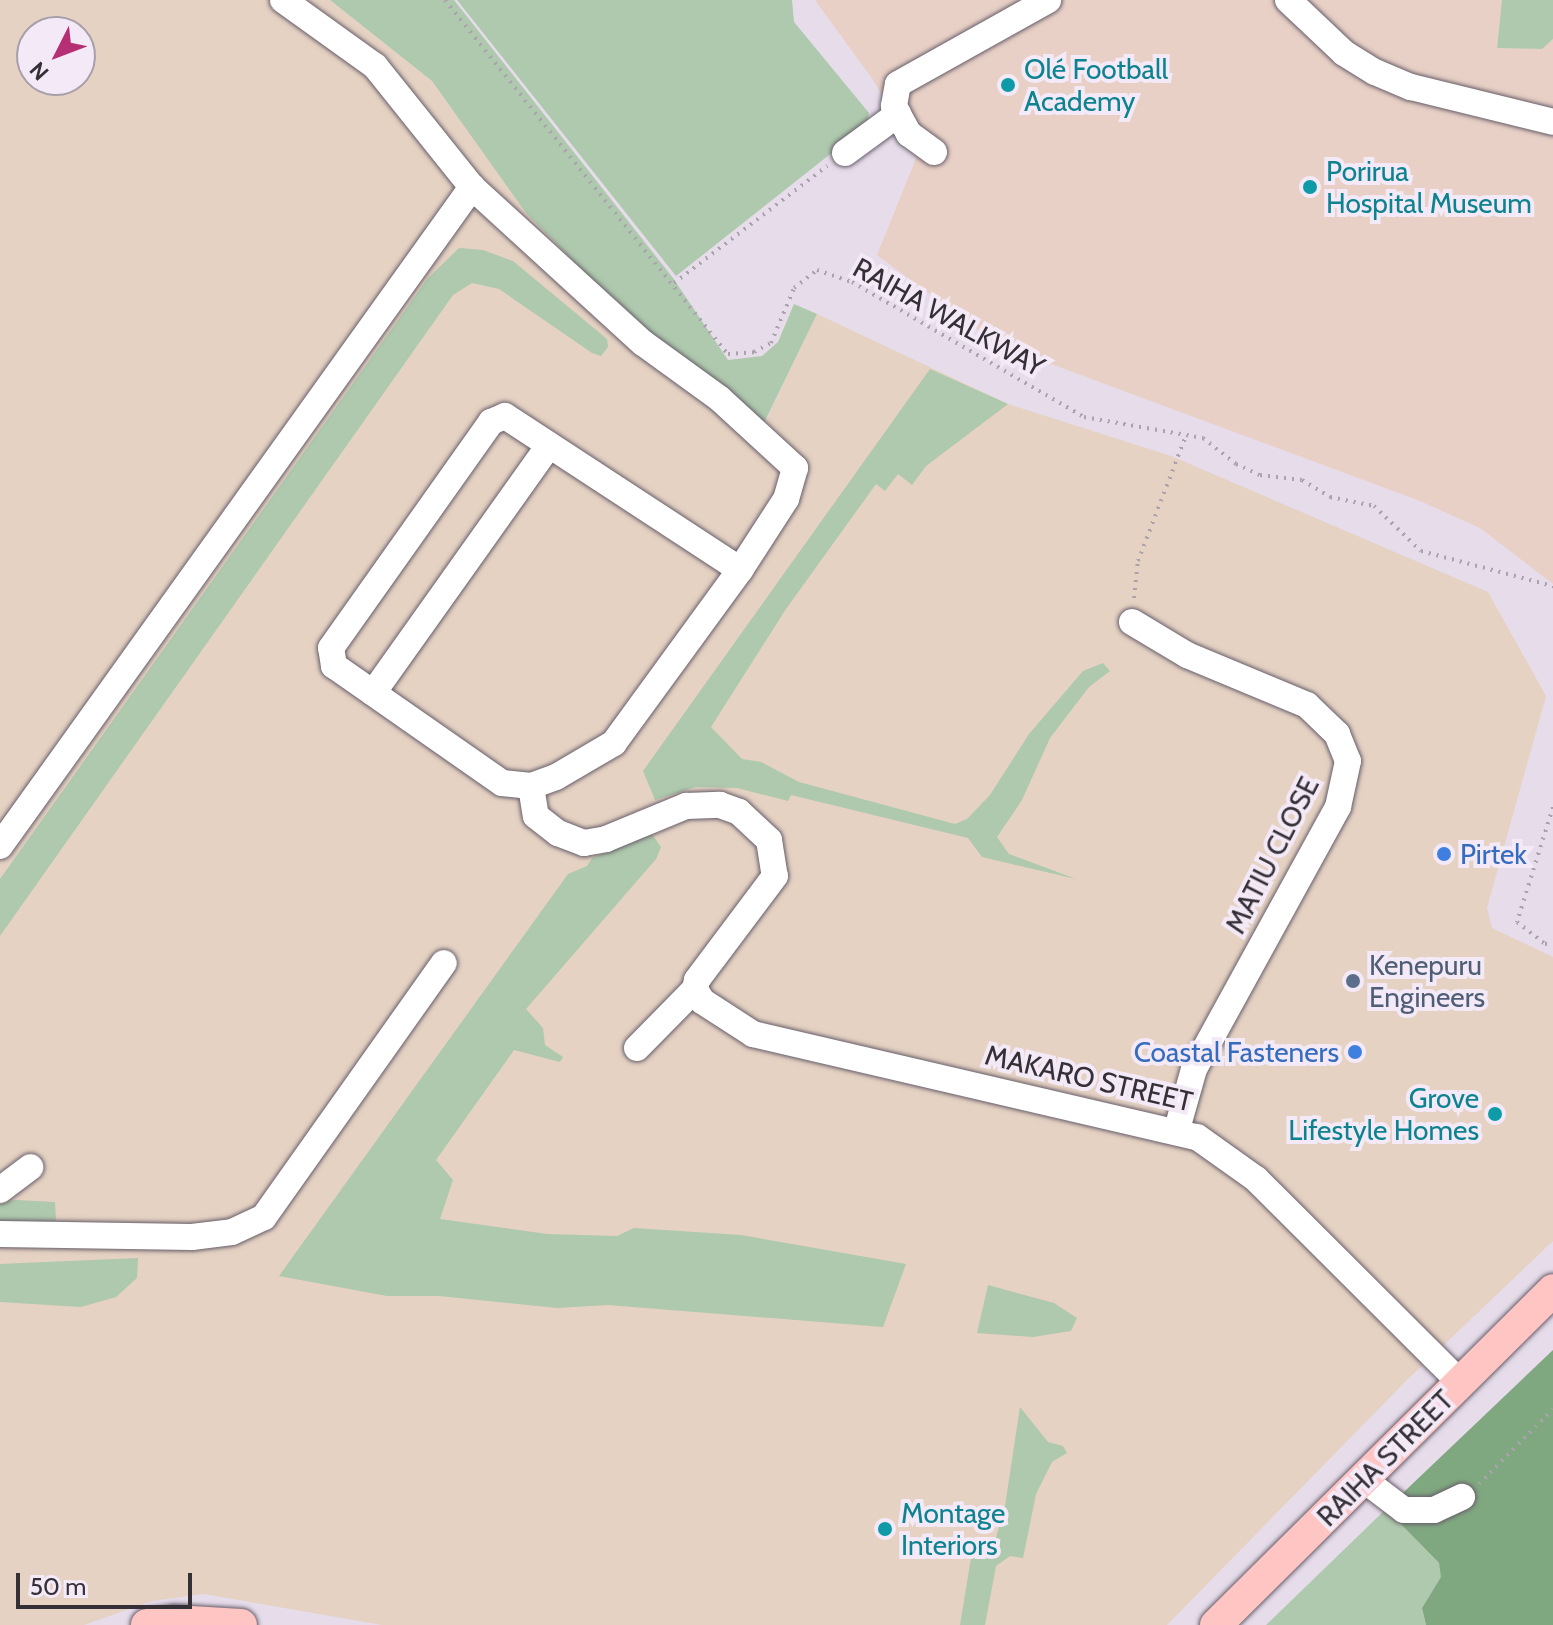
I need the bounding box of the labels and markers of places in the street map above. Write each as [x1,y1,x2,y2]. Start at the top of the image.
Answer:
place label: Olé Football Academy [1024,52,1168,118]
marker: Olé Football Academy [999,76,1017,94]
place label: Porirua Hospital Museum [1326,154,1532,220]
marker: Porirua Hospital Museum [1301,178,1319,196]
place label: Pirtek [1460,837,1527,871]
marker: Pirtek [1435,845,1453,863]
place label: Kenepuru Engineers [1369,948,1485,1014]
marker: Kenepuru Engineers [1344,972,1362,990]
place label: Coastal Fasteners [1134,1035,1339,1069]
marker: Coastal Fasteners [1346,1043,1364,1061]
place label: Grove Lifestyle Homes [1288,1081,1479,1147]
marker: Grove Lifestyle Homes [1486,1105,1504,1123]
place label: Montage Interiors [901,1496,1005,1562]
marker: Montage Interiors [876,1520,894,1538]

